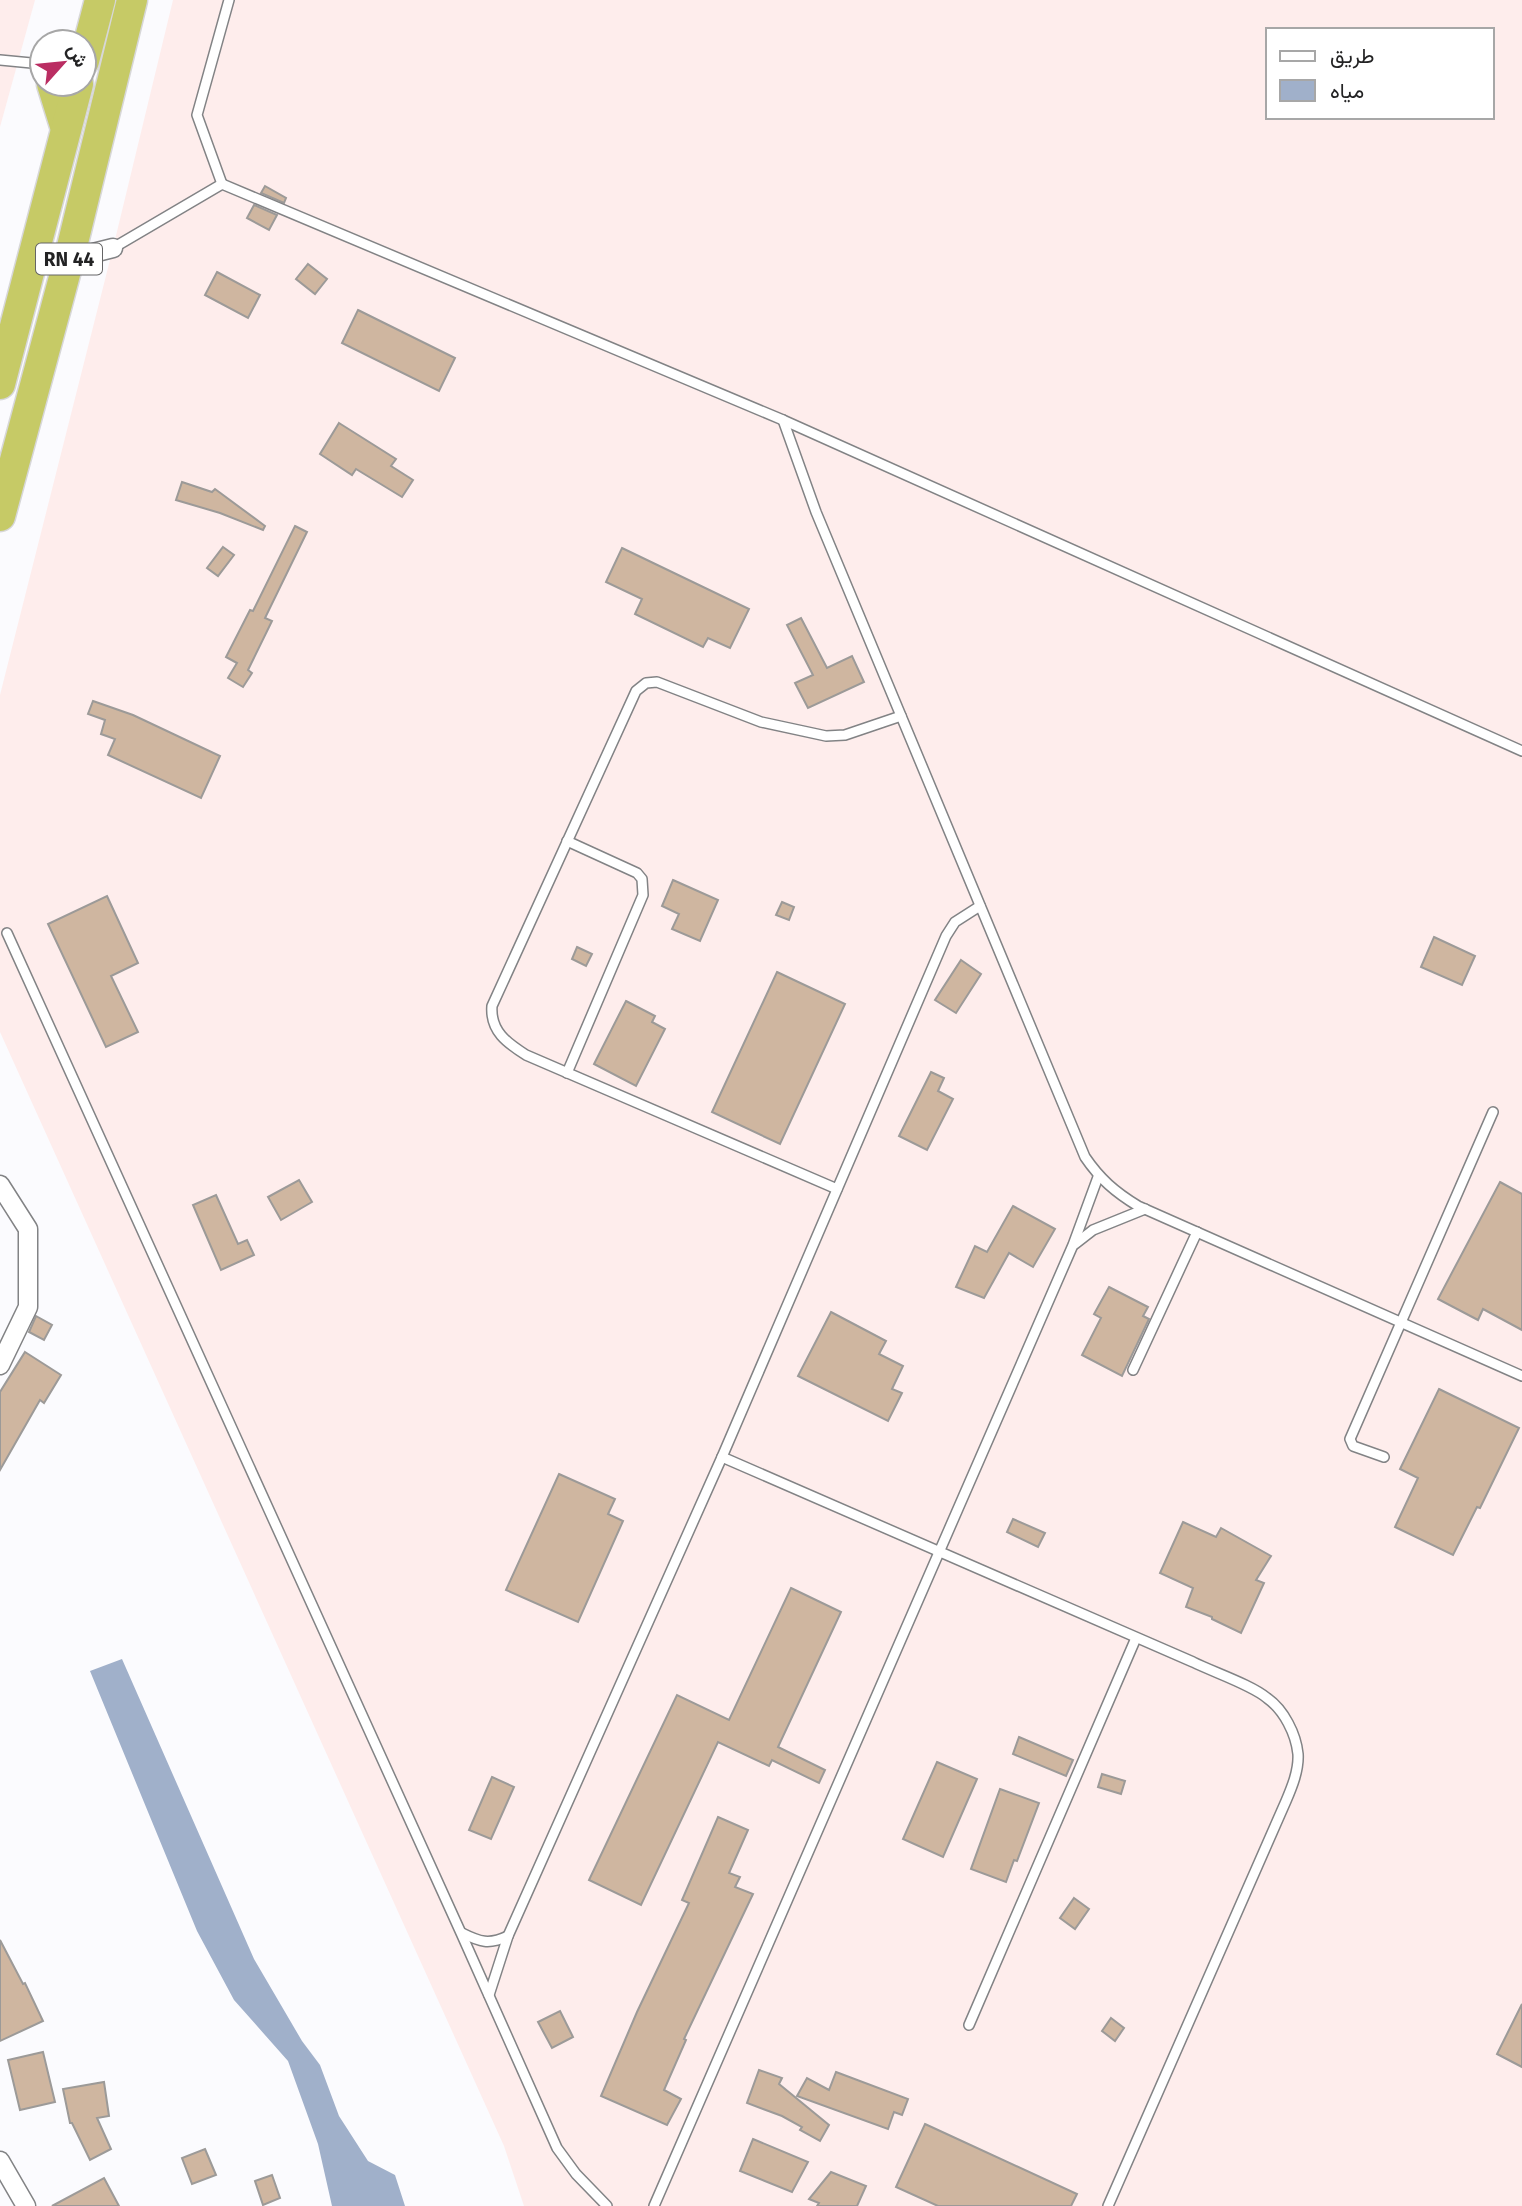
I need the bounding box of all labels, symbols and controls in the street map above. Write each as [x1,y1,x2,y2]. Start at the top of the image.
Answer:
north arrow [28,28,98,98]
legend [1266,28,1494,119]
text: ش [62,40,93,71]
text: طريق [1330,43,1375,69]
text: مياه [1330,78,1364,104]
road number: RN 44 [36,244,102,274]

